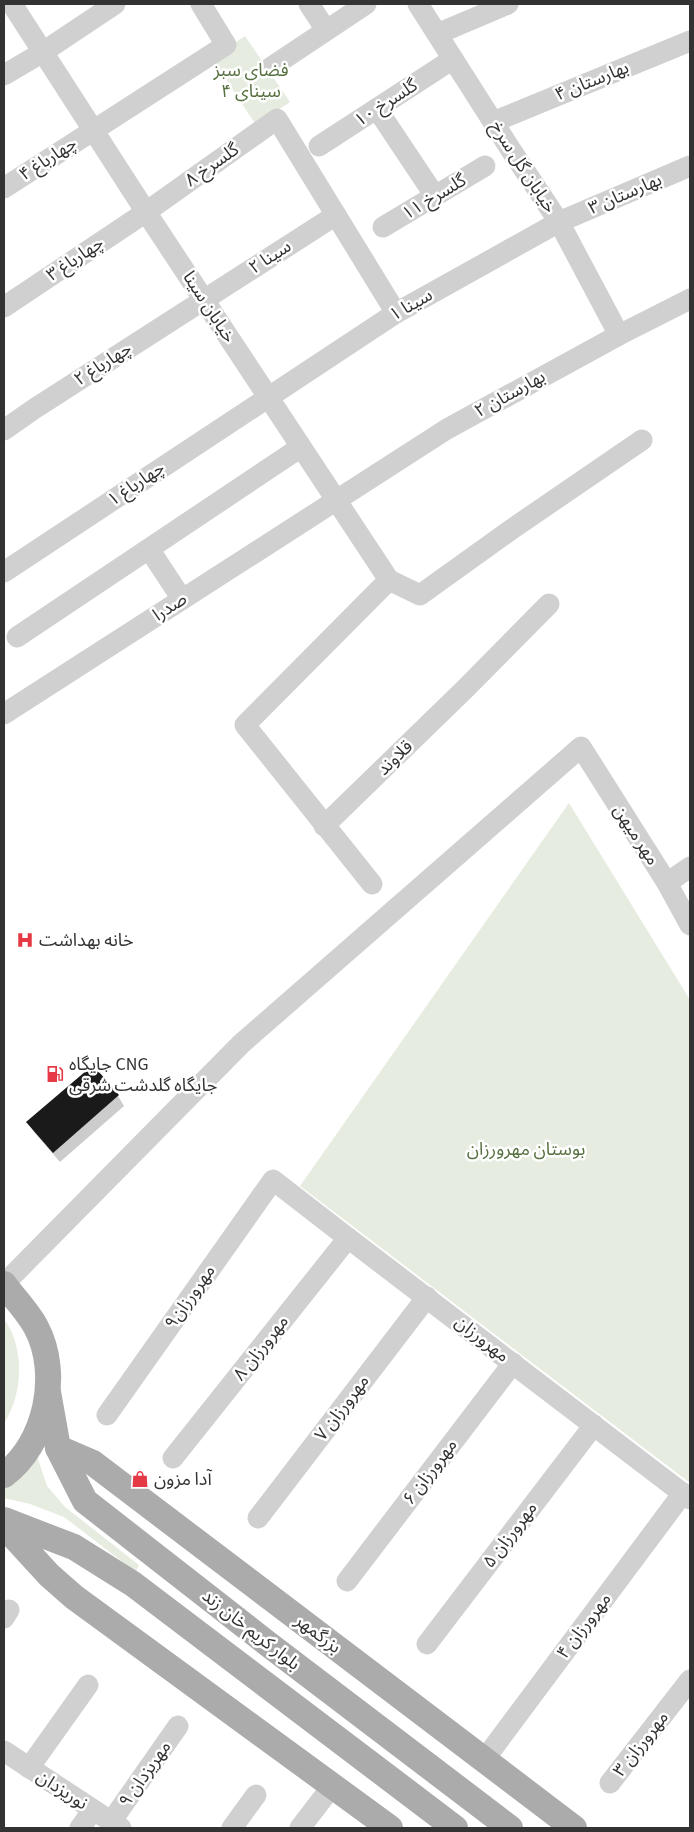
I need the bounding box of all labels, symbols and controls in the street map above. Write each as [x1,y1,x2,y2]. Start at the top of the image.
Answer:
street label: بهارستان ۴ [551,55,633,107]
park label: فضای سبز سینای ۴ [212,58,289,104]
street label: گلسرخ ۱۰ [349,73,423,133]
street label: خیابان گل سرخ [484,116,562,218]
street label: چهارباغ ۴ [14,131,82,188]
street label: گلسرخ ۸ [180,137,244,193]
street label: بهارستان ۳ [584,167,666,221]
street label: گلسرخ ۱۱ [397,168,471,226]
street label: چهارباغ ۳ [41,231,109,288]
street label: سینا ۲ [244,234,296,280]
street label: خیابان سینا [177,266,241,348]
street label: سینا ۱ [385,283,437,327]
street label: چهارباغ ۲ [69,336,137,393]
street label: بهارستان ۲ [470,364,550,424]
street label: چهارباغ ۱ [102,456,170,513]
street label: صدرا [148,587,192,627]
street label: قلاوند [371,735,419,781]
street label: مهر میهن [607,800,665,870]
place label: خانه بهداشت [39,928,134,953]
hospital icon: خانه بهداشت [15,930,35,950]
place label: جایگاه CNG جایگاه گلدشت شرقی [69,1052,217,1098]
fuel station icon: جایگاه CNG جایگاه گلدشت شرقی [45,1064,65,1084]
park label: بوستان مهرورزان [467,1137,585,1162]
street label: مهرورزان۹ [159,1260,221,1334]
street label: مهرورزان ۸ [227,1310,295,1386]
street label: مهرورزان [449,1310,515,1368]
street label: مهرورزان ۷ [309,1370,375,1446]
street label: مهرورزان ۶ [397,1434,463,1510]
place label: آدا مزون [154,1467,212,1492]
shop icon: آدا مزون [130,1469,150,1489]
street label: مهرورزان ۵ [477,1497,543,1573]
street label: بلوار کریم خان زند [197,1584,305,1676]
street label: مهرورزان ۴ [551,1588,617,1664]
street label: بزرگمهر [289,1608,346,1660]
street label: مهرورزان ۳ [607,1706,675,1782]
street label: مهریزدان ۹ [113,1736,177,1812]
street label: نوریزدان [31,1764,93,1816]

